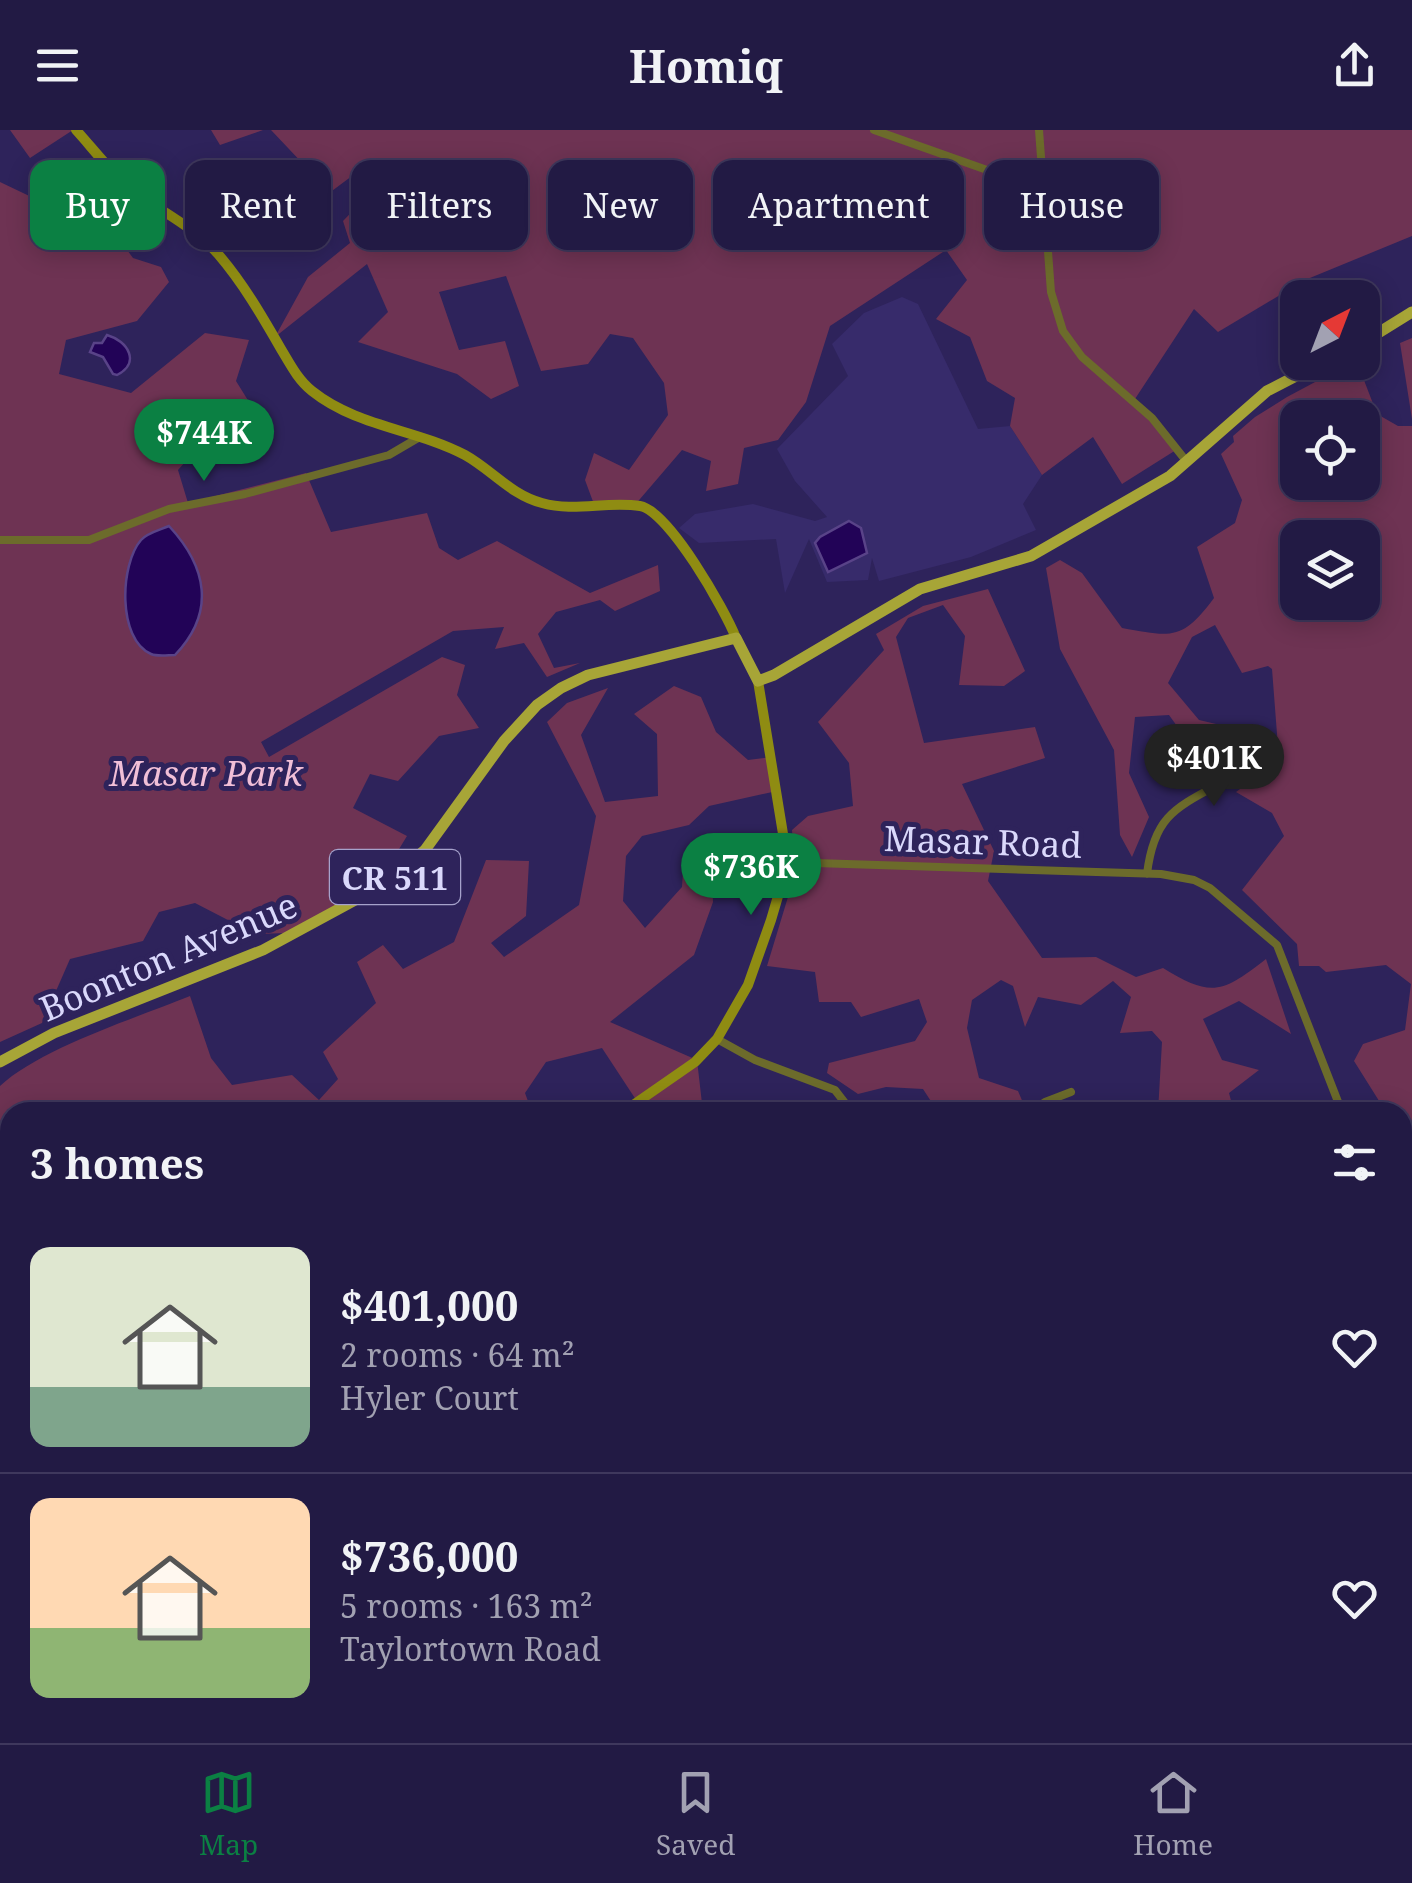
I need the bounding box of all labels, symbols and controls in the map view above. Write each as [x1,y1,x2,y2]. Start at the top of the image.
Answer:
text: Homiq [629,35,783,96]
icon: menu [30,38,85,93]
icon: share [1327,38,1382,93]
chip: Buy [30,160,165,250]
chip: Rent [185,160,331,250]
chip: Filters [351,160,528,250]
chip: New [548,160,693,250]
chip: Apartment [713,160,964,250]
chip: House [984,160,1159,250]
north arrow [1280,280,1380,380]
map controls [1280,280,1380,620]
pin: $744K [134,399,274,484]
button: locate [1280,400,1380,500]
text: $744K [156,410,252,453]
button: layers [1280,520,1380,620]
pin: $401K [1144,724,1284,809]
text: $401K [1166,735,1262,778]
park label: Masar Park [108,749,304,796]
street label: Masar Road [883,814,1083,868]
pin: $736K [681,833,821,918]
text: $736K [703,844,799,887]
road number: CR 511 [330,850,460,904]
street label: Boonton Avenue [32,881,304,1031]
text: 3 homes [30,1134,204,1191]
icon: filters [1327,1135,1382,1190]
text: $401,000 [340,1276,518,1333]
icon: home [110,1287,230,1407]
icon: heart [1327,1320,1382,1375]
text: 2 rooms · 64 m² [340,1333,575,1376]
text: Hyler Court [340,1376,519,1419]
text: $736,000 [340,1527,518,1584]
icon: home [110,1538,230,1658]
icon: heart [1327,1571,1382,1626]
text: 5 rooms · 163 m² [340,1584,593,1627]
text: Taylortown Road [340,1627,601,1670]
tab: Map [199,1765,258,1863]
tab: Saved [656,1765,735,1863]
tab: Home [1133,1765,1213,1863]

